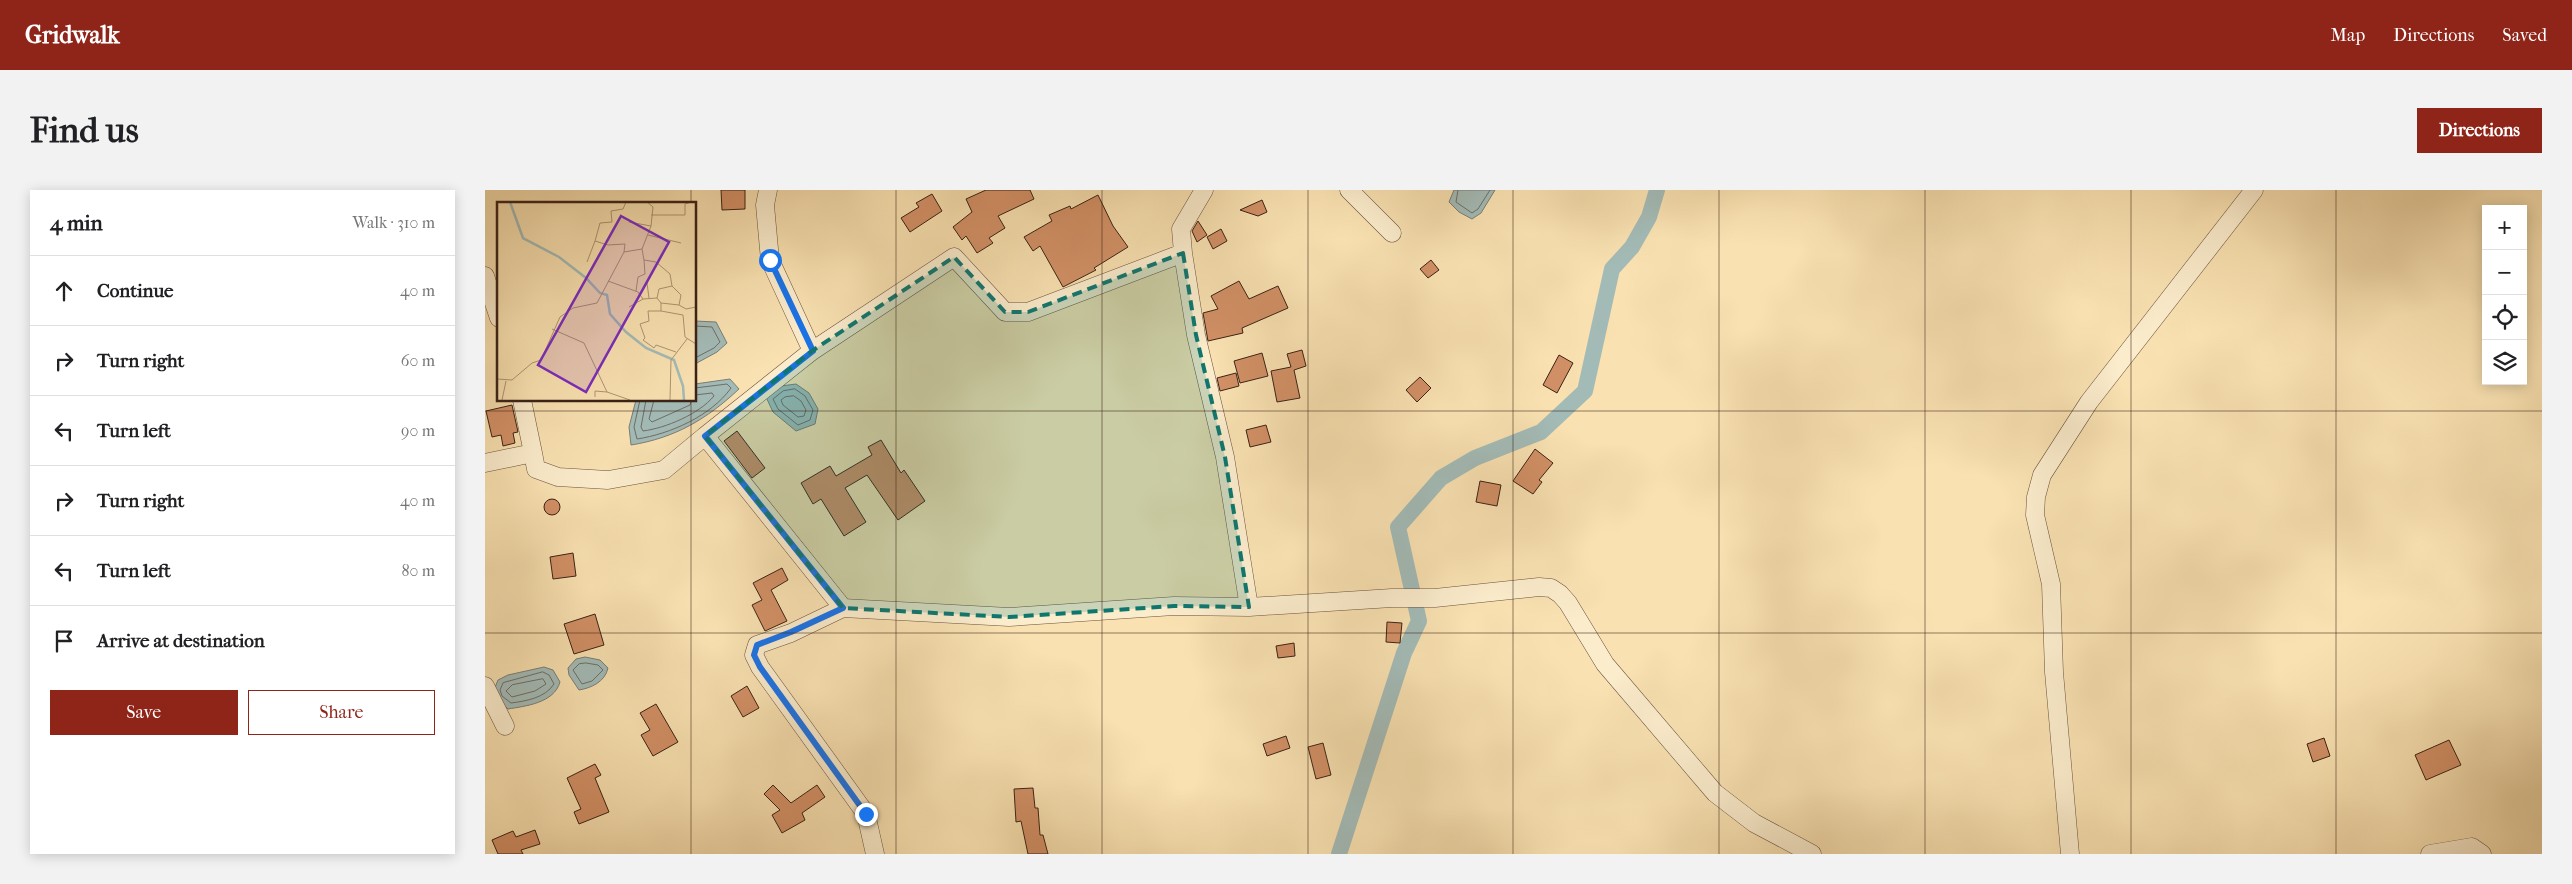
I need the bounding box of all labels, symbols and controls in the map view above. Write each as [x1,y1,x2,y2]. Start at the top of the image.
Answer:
text: Gridwalk [25,21,120,49]
text: Map [2331,25,2365,46]
text: Directions [2393,25,2474,46]
text: Saved [2502,25,2547,46]
button: Directions [2417,108,2542,153]
text: Find us [30,110,139,151]
inset map [497,202,696,401]
map controls [2482,205,2527,385]
button: + [2482,205,2527,250]
text: 4 min [50,211,103,235]
text: Walk · 310 m [352,213,435,232]
route start [759,249,782,272]
button: − [2482,250,2527,295]
icon: ahead [50,277,78,305]
text: Continue [97,280,173,302]
text: 40 m [400,281,435,300]
button: locate [2482,295,2527,340]
button: layers [2482,340,2527,385]
icon: right [50,347,78,375]
text: Turn right [97,350,184,372]
text: 60 m [401,351,435,370]
icon: left [50,417,78,445]
text: Turn left [97,420,171,442]
text: 90 m [401,421,435,440]
icon: right [50,487,78,515]
text: Turn right [97,490,184,512]
text: 40 m [400,491,435,510]
icon: left [50,557,78,585]
text: Turn left [97,560,171,582]
text: 80 m [401,561,435,580]
icon: arrive [50,627,78,655]
text: Arrive at destination [97,630,265,652]
button: Save [50,690,238,735]
button: Share [248,690,435,735]
route end [855,803,878,826]

